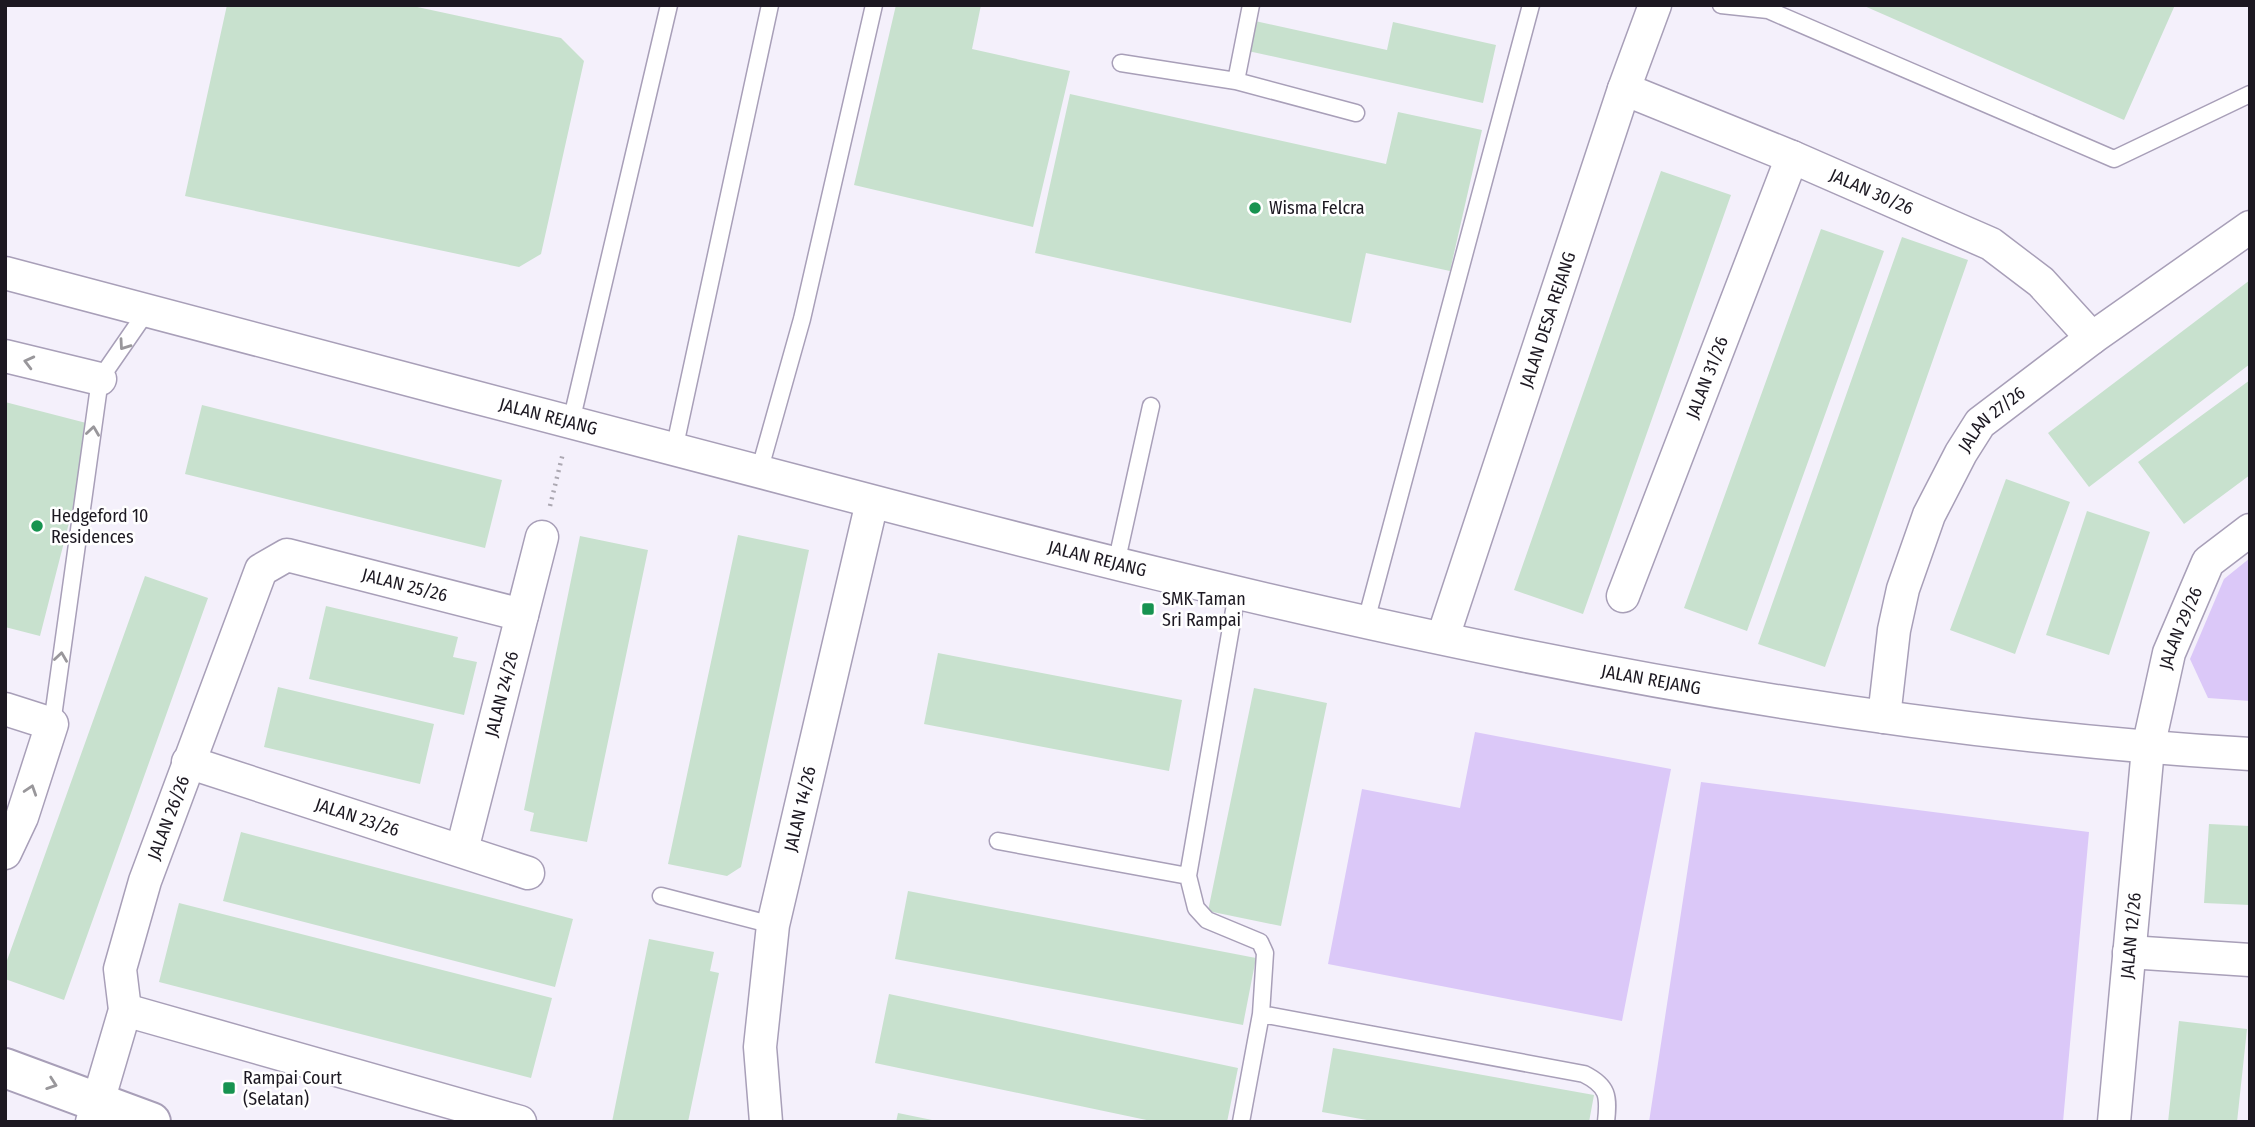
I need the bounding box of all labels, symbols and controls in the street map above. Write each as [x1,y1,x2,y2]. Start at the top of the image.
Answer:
street label: JALAN 30/26 [1826,164,1917,220]
place label: Wisma Felcra [1269,197,1365,219]
marker: Wisma Felcra [1247,200,1263,216]
street label: JALAN DESA REJANG [1515,249,1580,391]
street label: JALAN 31/26 [1681,333,1733,422]
one-way arrow [120,337,132,350]
one-way arrow [23,355,35,370]
street label: JALAN 27/26 [1953,382,2030,456]
street label: JALAN REJANG [497,393,600,440]
one-way arrow [85,425,100,437]
place label: Hedgeford 10 Residences [51,505,148,548]
marker: Hedgeford 10 Residences [29,518,45,534]
street label: JALAN REJANG [1046,536,1149,582]
street label: JALAN 25/26 [360,564,450,607]
street label: JALAN 29/26 [2155,583,2207,672]
place label: SMK Taman Sri Rampai [1162,588,1246,631]
marker: SMK Taman Sri Rampai [1140,601,1156,617]
street label: JALAN 24/26 [480,649,523,739]
one-way arrow [54,651,69,663]
street label: JALAN REJANG [1599,660,1703,699]
street label: JALAN 14/26 [780,764,821,854]
street label: JALAN 26/26 [143,773,194,863]
one-way arrow [22,784,37,796]
street label: JALAN 23/26 [312,793,402,841]
street label: JALAN 12/26 [2116,892,2146,980]
place label: Rampai Court (Selatan) [243,1067,342,1110]
one-way arrow [45,1076,57,1090]
marker: Rampai Court (Selatan) [221,1080,237,1096]

